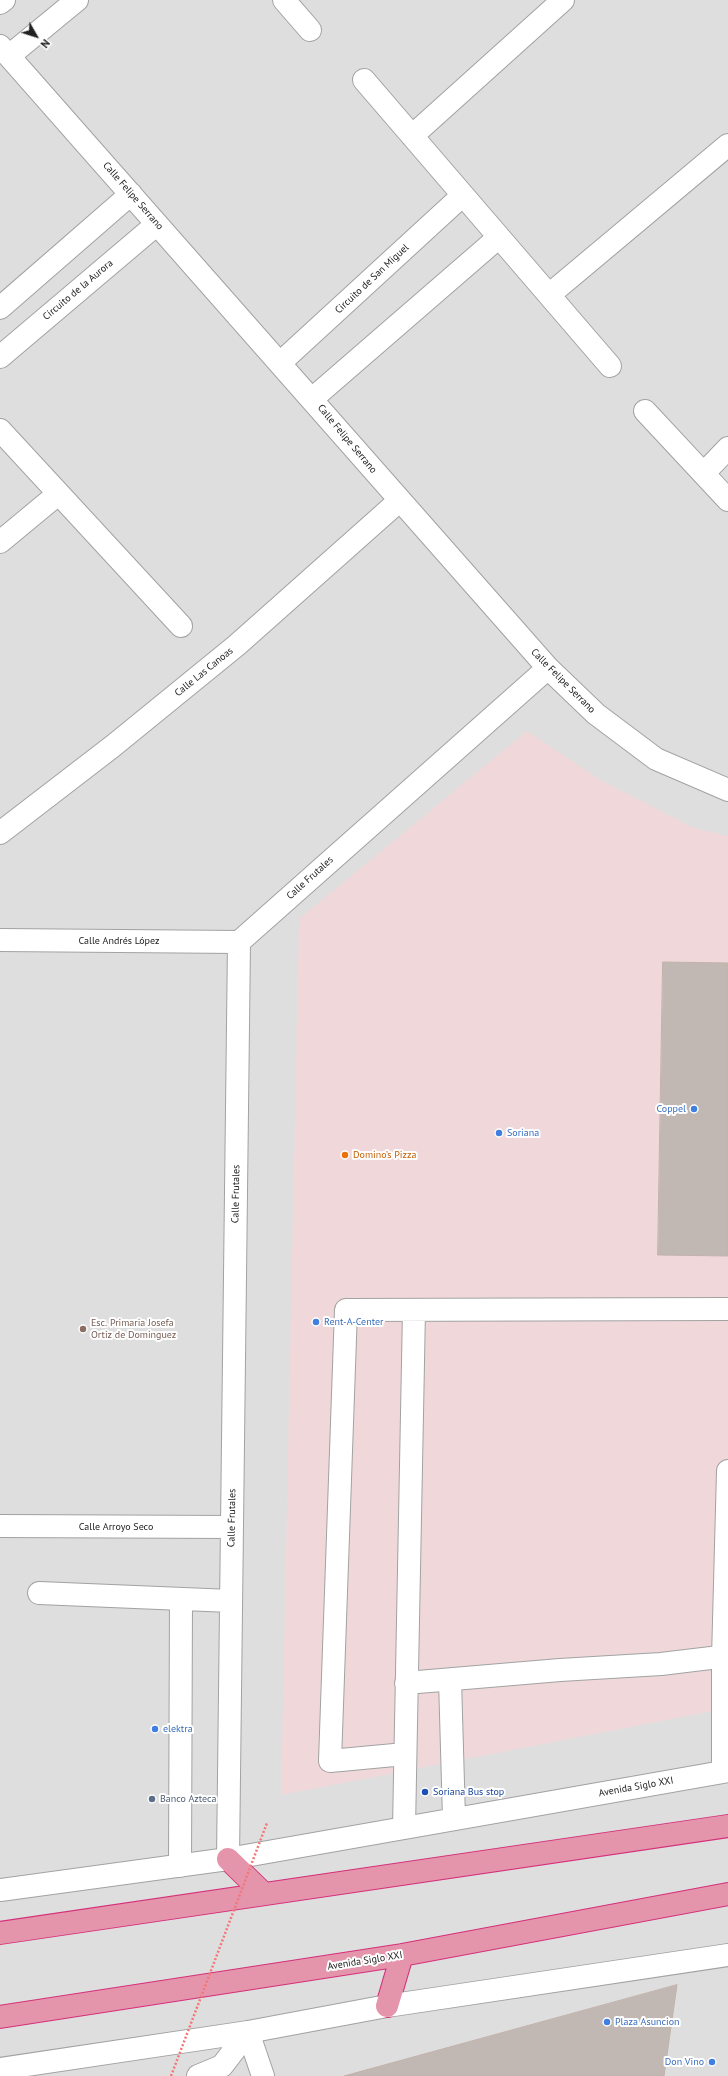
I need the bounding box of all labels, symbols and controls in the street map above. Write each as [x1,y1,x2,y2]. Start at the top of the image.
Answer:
north arrow [16,16,56,56]
text: N [38,36,53,51]
street label: Calle Felipe Serrano [100,160,166,232]
street label: Circuito de San Miguel [333,242,411,316]
street label: Circuito de la Aurora [41,257,115,323]
street label: Calle Felipe Serrano [315,402,379,476]
street label: Calle Las Canoas [172,645,236,699]
street label: Calle Felipe Serrano [528,646,598,716]
street label: Calle Frutales [284,854,336,902]
street label: Calle Andrés López [79,935,159,947]
place label: Coppel [656,1103,686,1115]
marker: Coppel [689,1104,699,1114]
place label: Soriana [507,1127,539,1139]
marker: Soriana [494,1128,504,1138]
place label: Domino’s Pizza [353,1149,416,1161]
marker: Domino’s Pizza [340,1150,350,1160]
street label: Calle Frutales [229,1165,243,1223]
place label: Rent-A-Center [324,1316,383,1328]
place label: Esc. Primaria Josefa Ortiz de Dominguez [91,1317,176,1340]
marker: Rent-A-Center [311,1317,321,1327]
marker: Esc. Primaria Josefa Ortiz de Dominguez [78,1324,88,1334]
street label: Calle Frutales [225,1489,239,1547]
street label: Calle Arroyo Seco [79,1521,153,1533]
place label: elektra [163,1723,193,1735]
marker: elektra [150,1724,160,1734]
street label: Avenida Siglo XXI [598,1775,674,1799]
place label: Soriana Bus stop [433,1786,504,1798]
marker: Soriana Bus stop [420,1787,430,1797]
place label: Banco Azteca [160,1793,216,1805]
marker: Banco Azteca [147,1794,157,1804]
street label: Avenida Siglo XXI [327,1949,403,1973]
place label: Plaza Asuncion [615,2016,680,2028]
marker: Plaza Asuncion [602,2017,612,2027]
place label: Don Vino [665,2056,704,2068]
marker: Don Vino [707,2057,717,2067]

